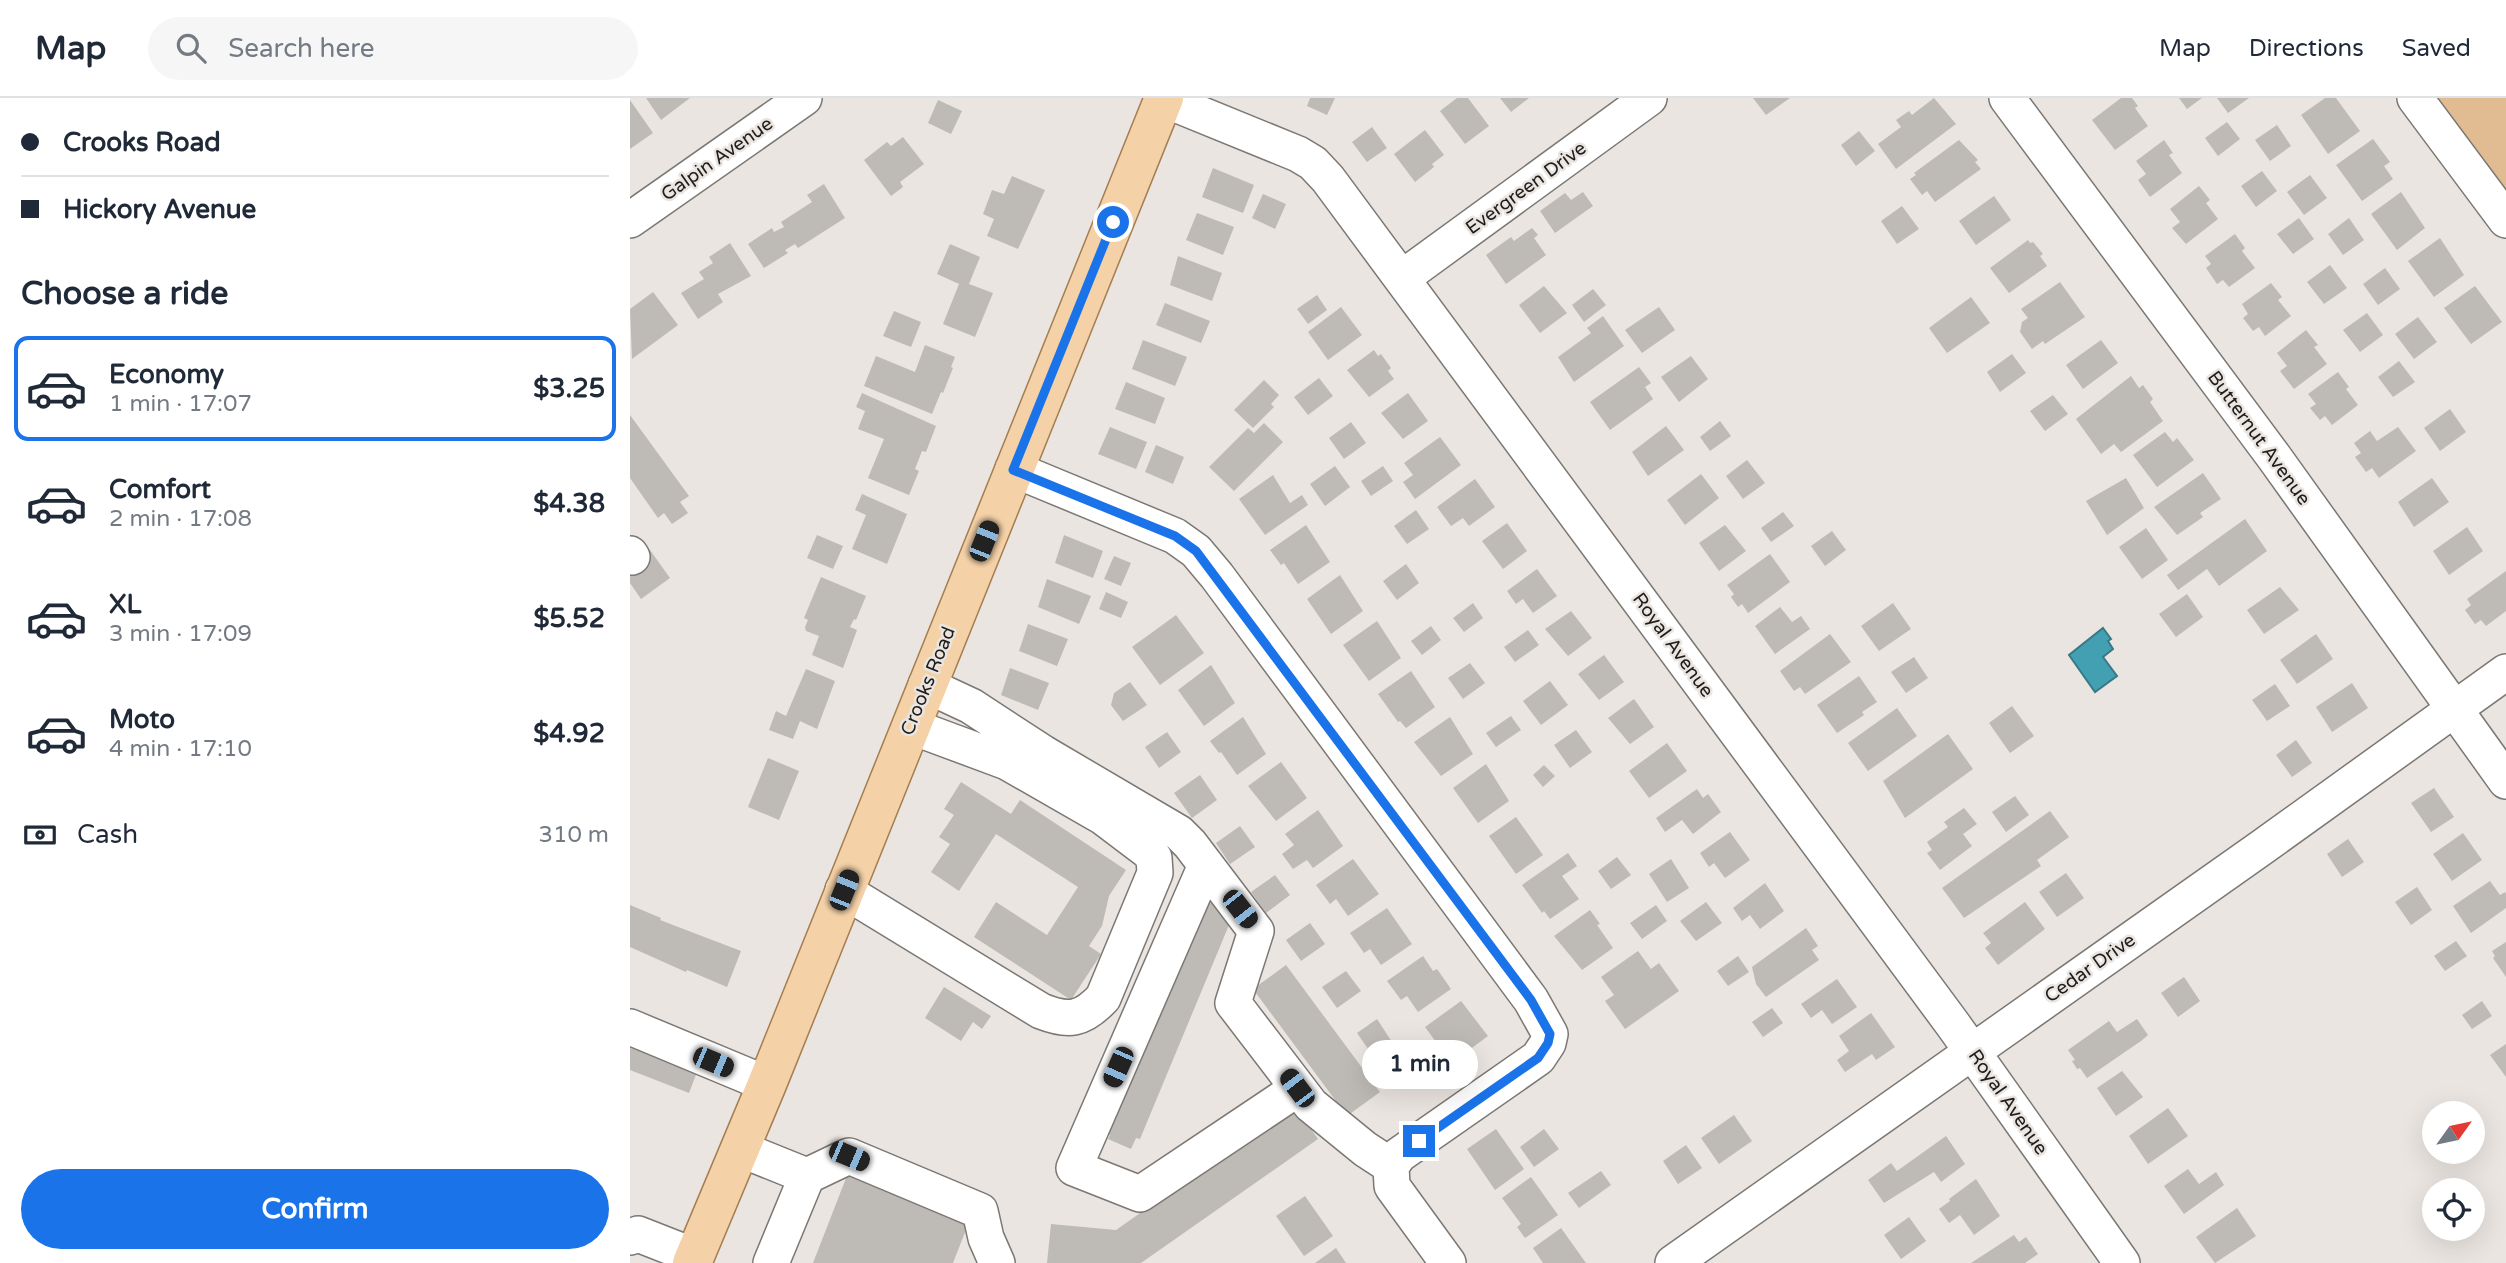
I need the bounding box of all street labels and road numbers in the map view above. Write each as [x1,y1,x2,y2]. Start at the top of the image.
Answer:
street label: Galpin Avenue [657,112,777,206]
street label: Evergreen Drive [1462,137,1590,239]
street label: Butternut Avenue [2203,367,2315,509]
street label: Royal Avenue [1628,589,1718,701]
street label: Crooks Road [896,623,960,739]
street label: Cedar Drive [2041,929,2139,1007]
street label: Royal Avenue [1964,1045,2052,1159]

